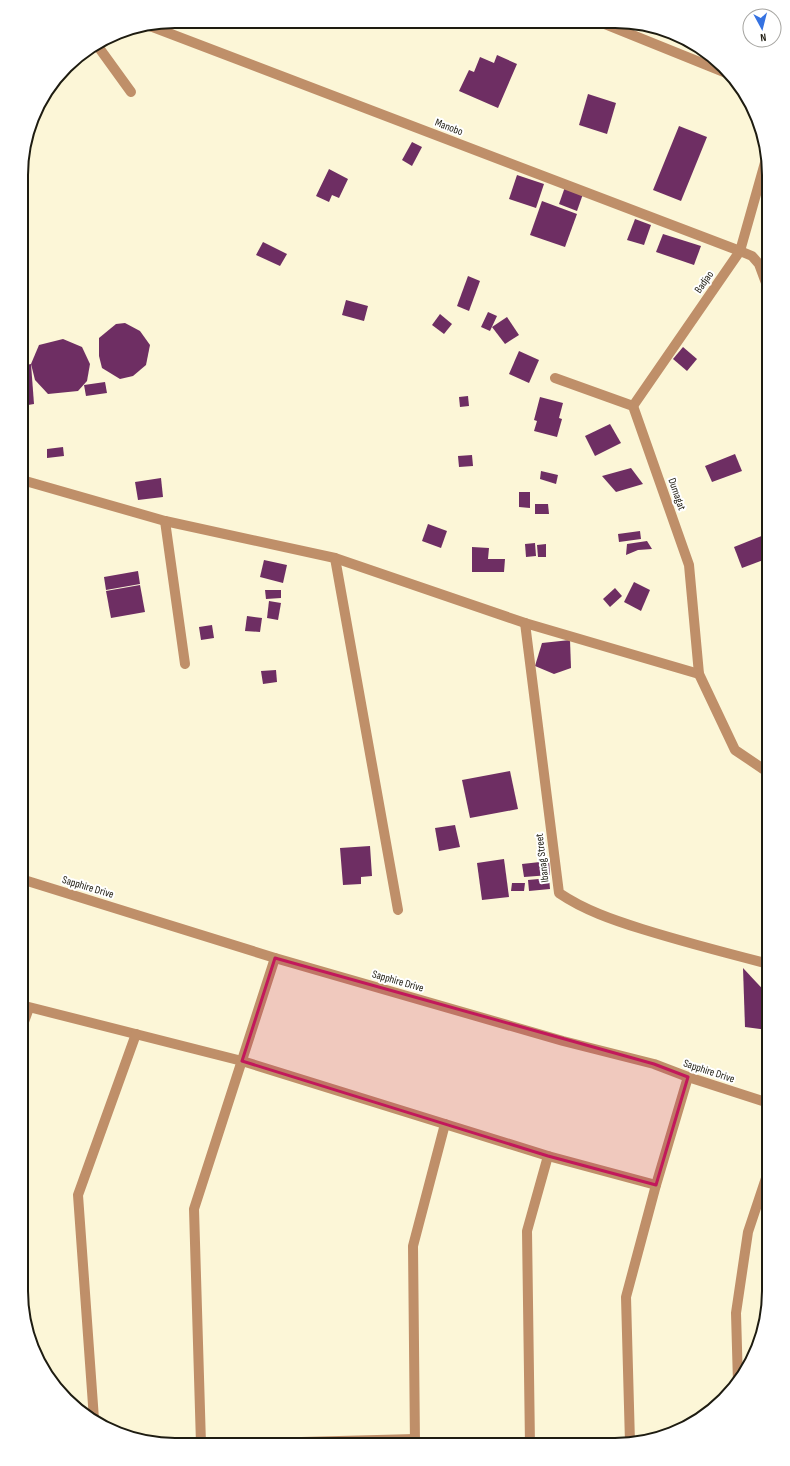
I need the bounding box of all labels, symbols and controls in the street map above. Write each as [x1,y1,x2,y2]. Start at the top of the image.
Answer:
north arrow [742,8,782,48]
text: N [759,31,767,44]
street label: Manobo [433,116,465,138]
street label: Badjao [692,268,717,296]
street label: Dumagat [665,476,689,512]
street label: Ibanag Street [532,832,551,883]
street label: Sapphire Drive [61,873,115,901]
street label: Sapphire Drive [371,967,425,995]
street label: Sapphire Drive [682,1057,736,1085]

